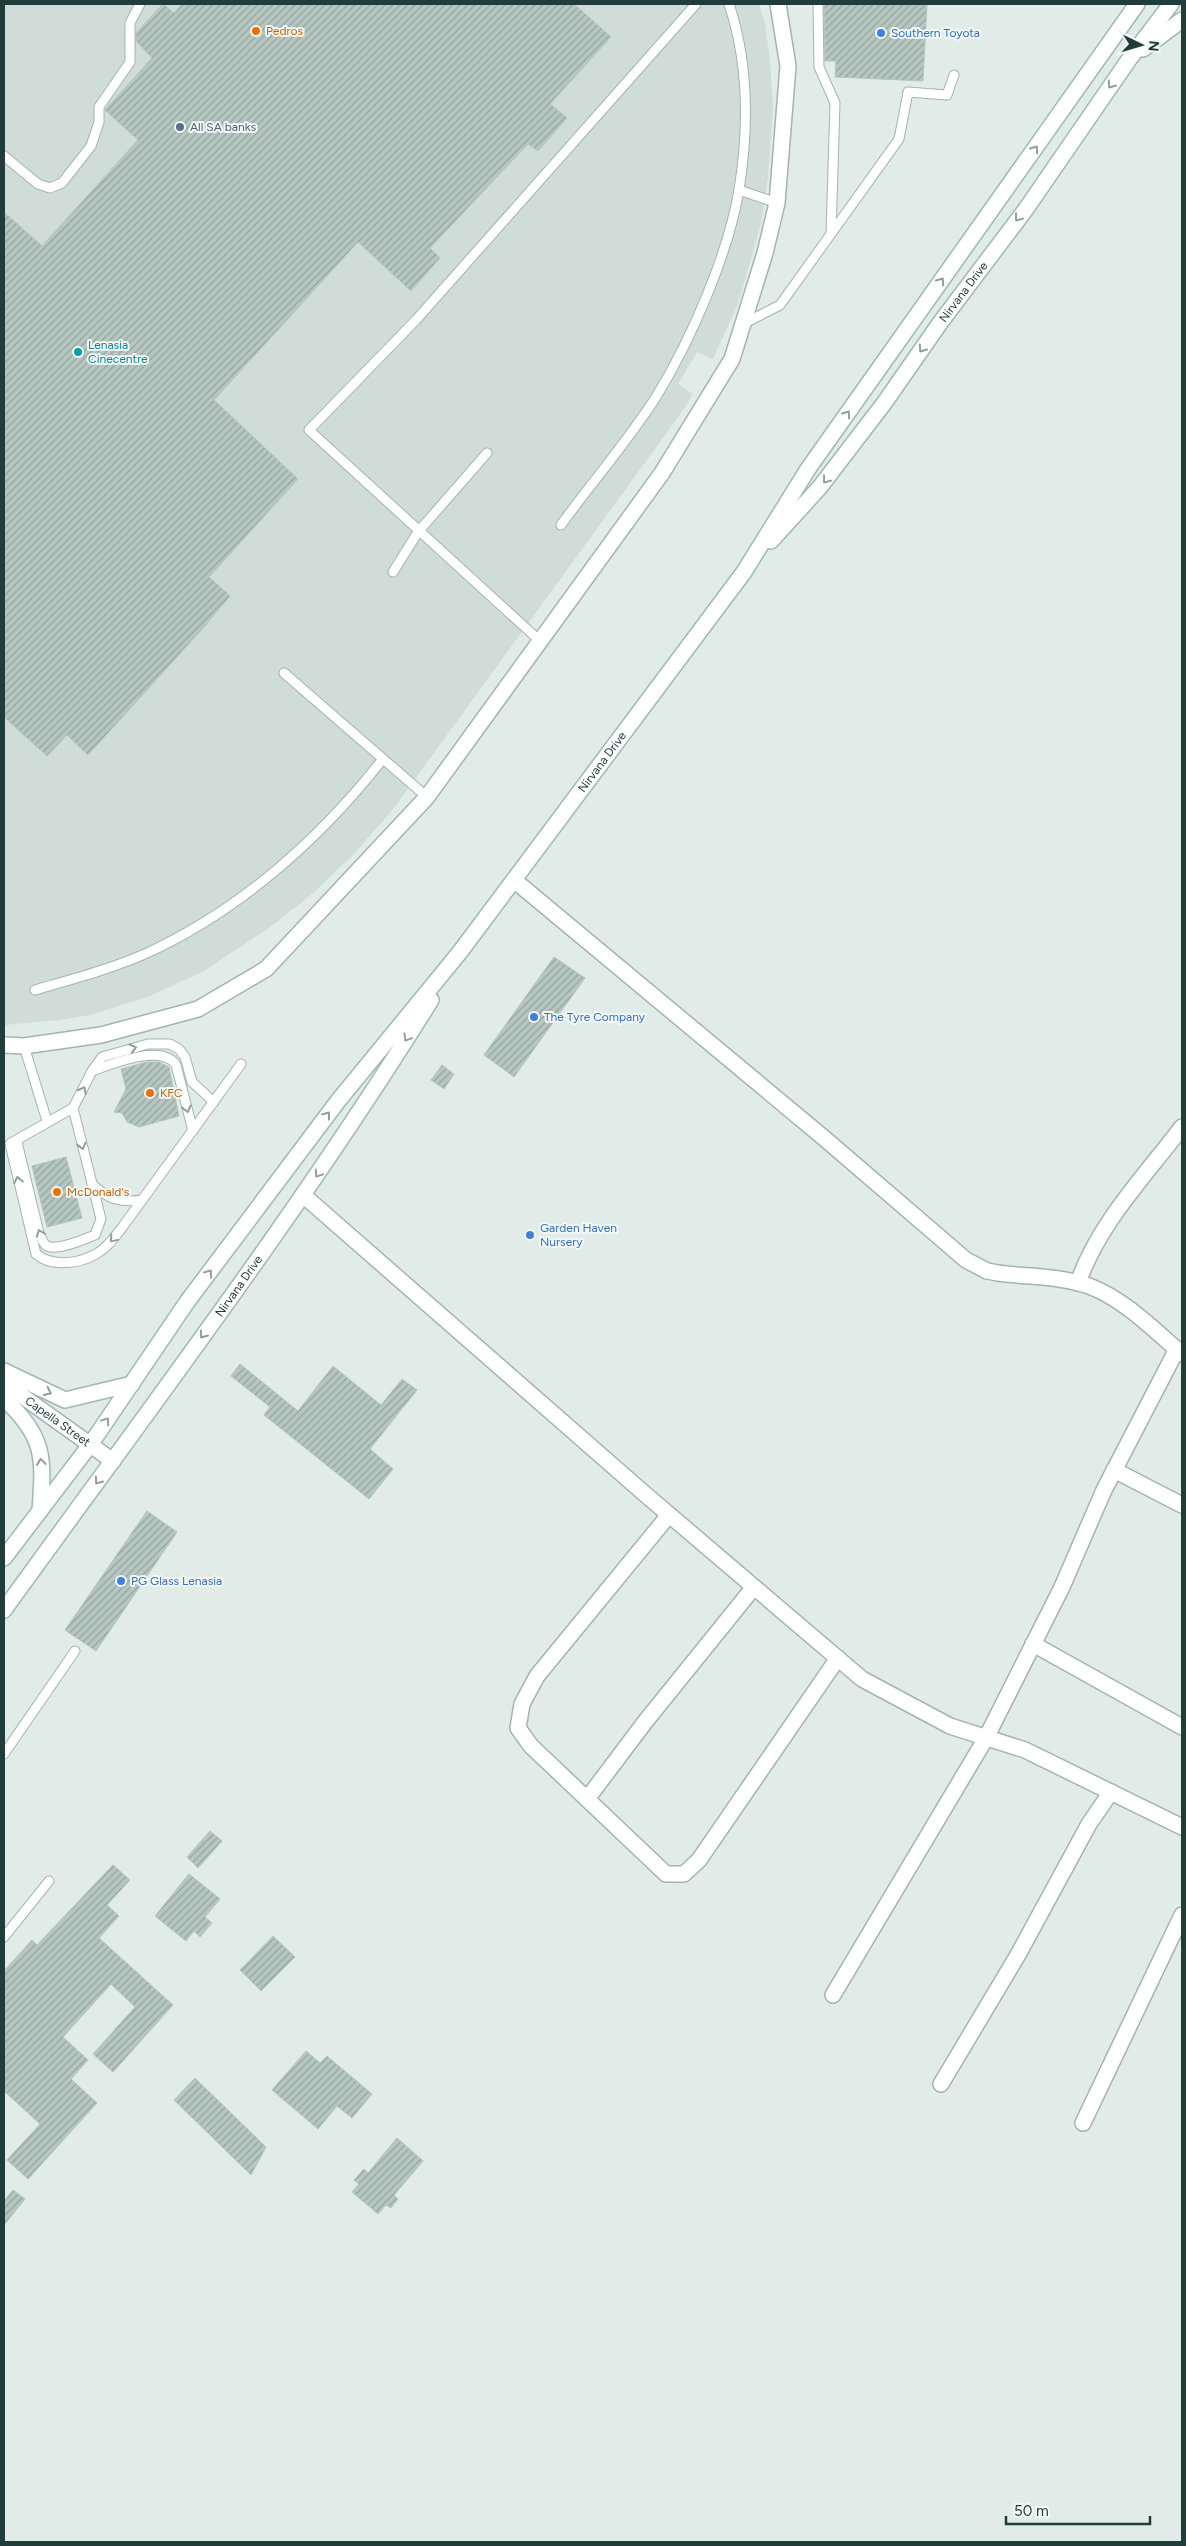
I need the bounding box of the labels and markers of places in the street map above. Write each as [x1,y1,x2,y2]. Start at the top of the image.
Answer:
place label: Pedros [266,24,303,38]
marker: Pedros [250,25,262,37]
place label: Southern Toyota [891,26,980,40]
marker: Southern Toyota [875,27,887,39]
place label: All SA banks [190,120,256,134]
marker: All SA banks [174,121,186,133]
place label: Lenasia Cinecentre [88,338,148,366]
marker: Lenasia Cinecentre [72,346,84,358]
place label: The Tyre Company [544,1010,646,1024]
marker: The Tyre Company [528,1011,540,1023]
place label: KFC [160,1086,183,1100]
marker: KFC [144,1087,156,1099]
place label: McDonald's [67,1185,130,1199]
marker: McDonald's [51,1186,63,1198]
place label: Garden Haven Nursery [540,1221,617,1249]
marker: Garden Haven Nursery [524,1229,536,1241]
place label: PG Glass Lenasia [131,1574,222,1588]
marker: PG Glass Lenasia [115,1575,127,1587]

